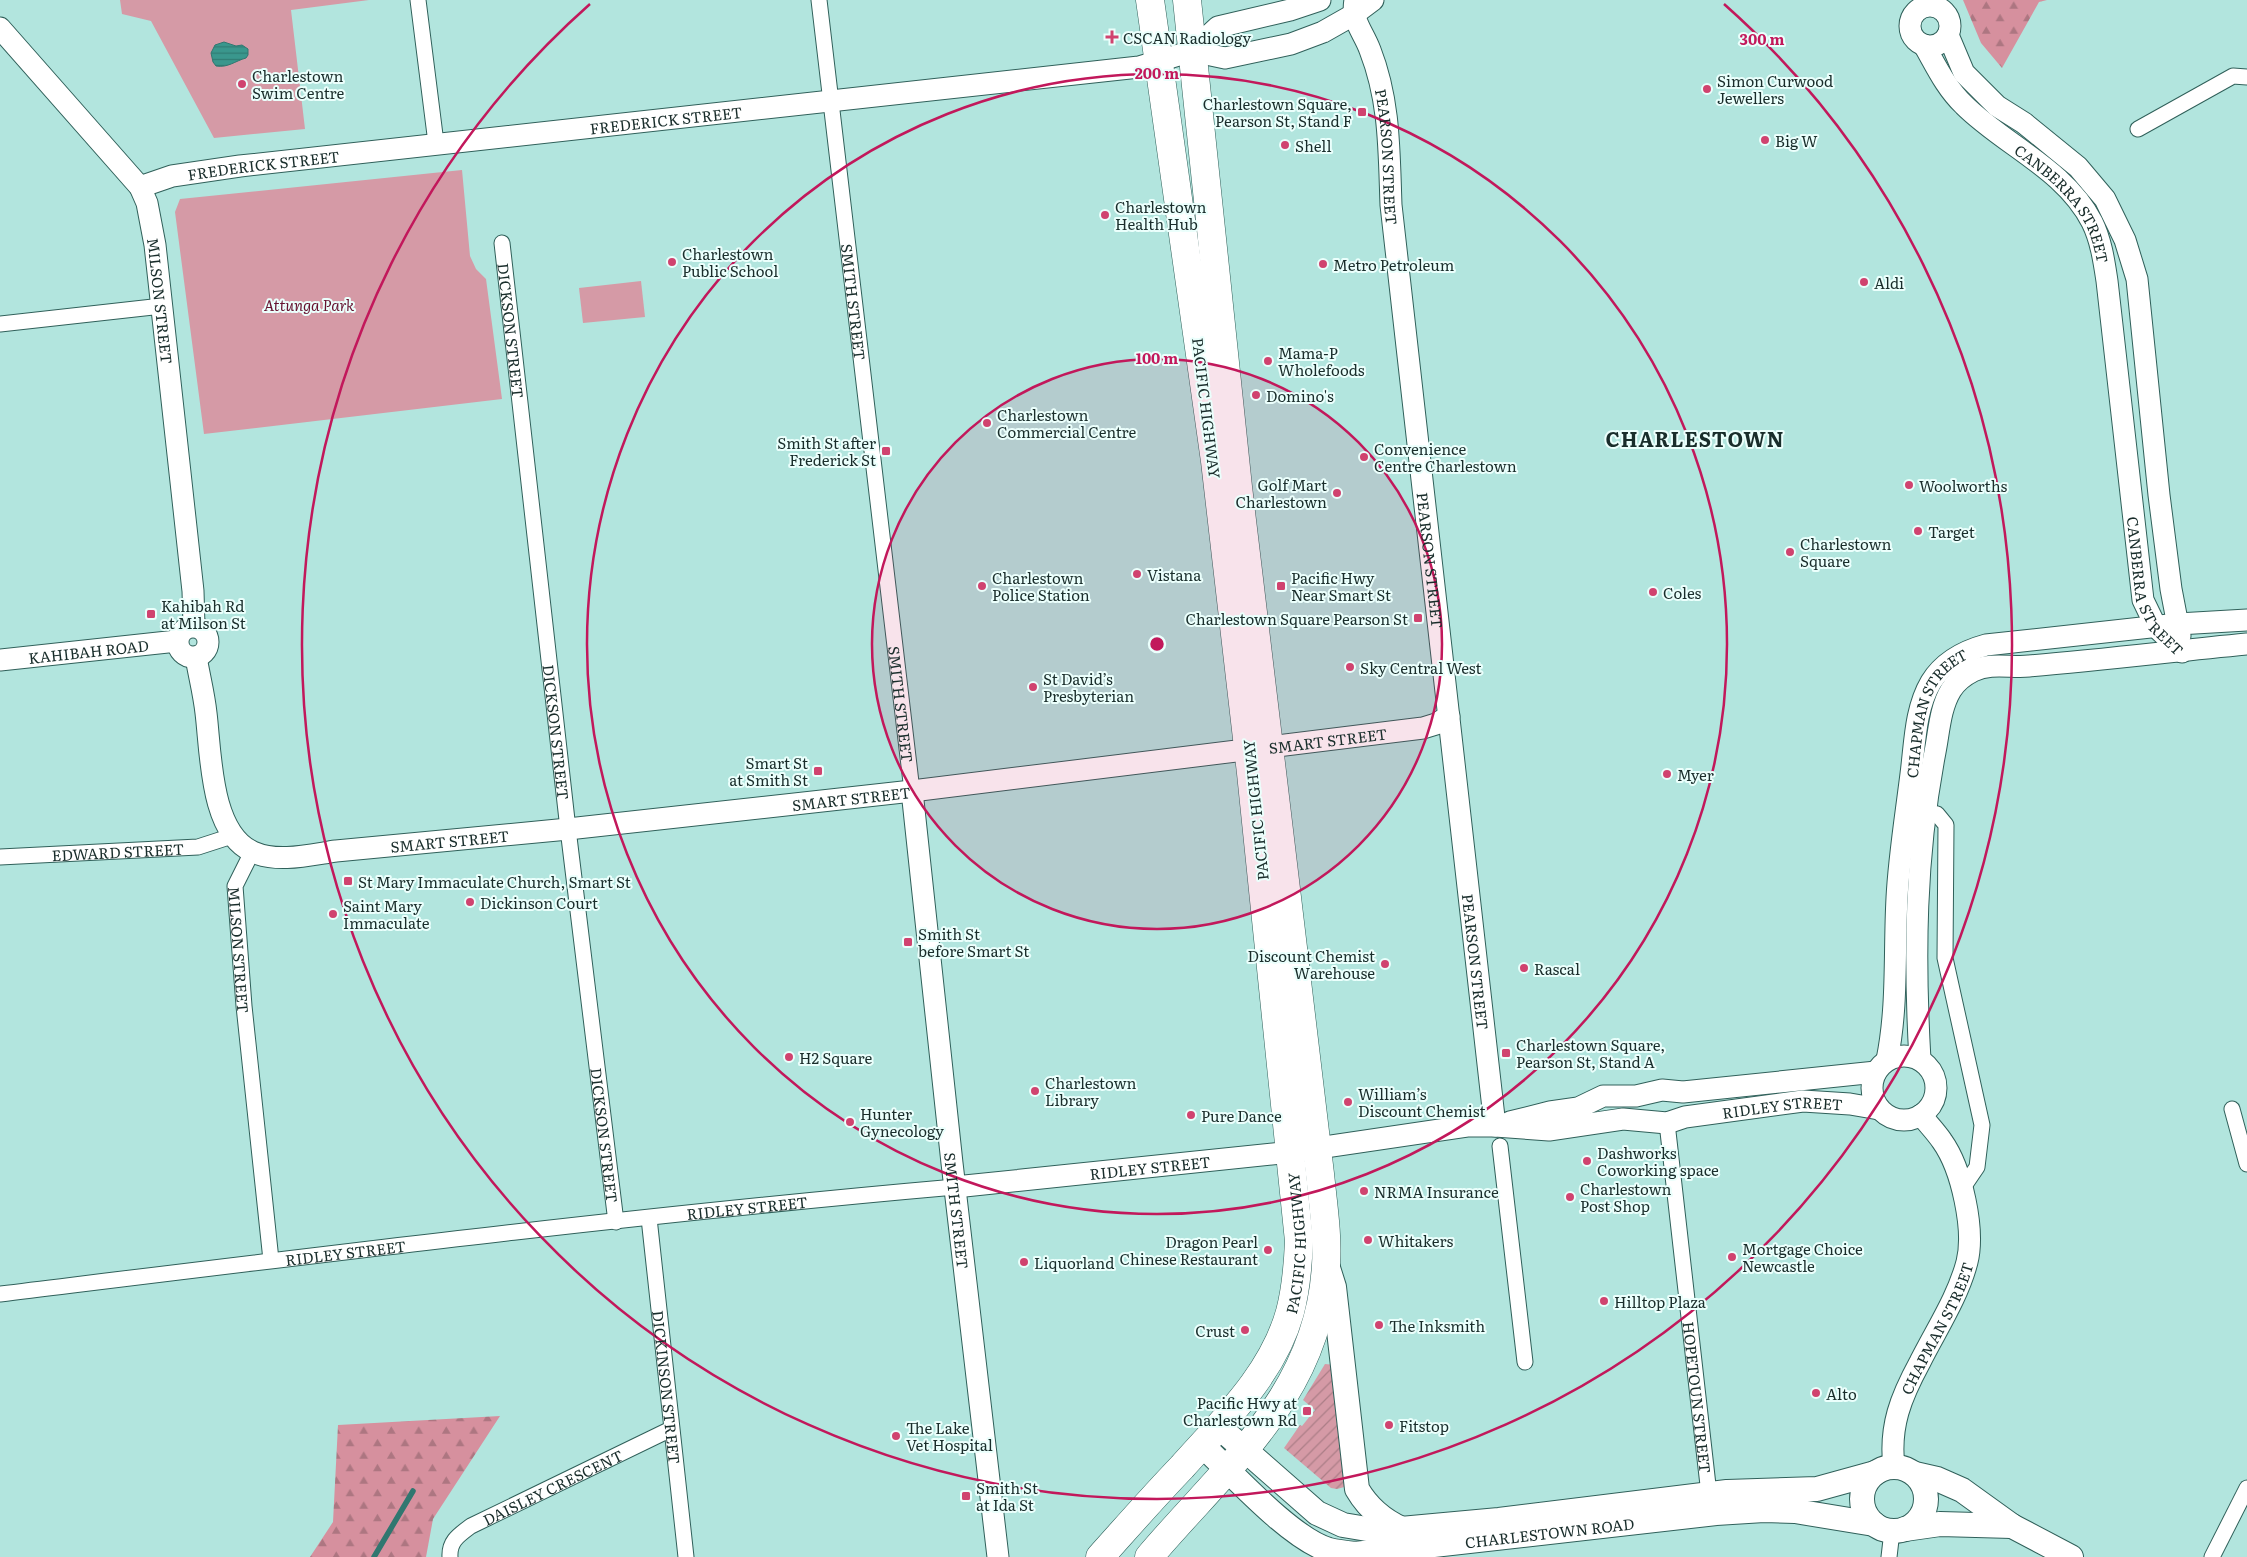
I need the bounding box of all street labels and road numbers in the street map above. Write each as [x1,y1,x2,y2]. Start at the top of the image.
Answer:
street label: PEARSON STREET [1370,86,1405,226]
street label: FREDERICK STREET [589,99,743,139]
street label: CANBERRA STREET [2010,138,2115,265]
street label: FREDERICK STREET [186,144,341,185]
street label: MILSON STREET [142,235,179,365]
street label: SMITH STREET [836,242,873,361]
street label: DICKSON STREET [493,262,531,399]
street label: PACIFIC HIGHWAY [1187,336,1227,480]
street label: PEARSON STREET [1412,491,1450,629]
street label: CANBERRA STREET [2122,515,2190,660]
street label: KAHIBAH ROAD [27,633,150,668]
street label: CHAPMAN STREET [1899,642,1971,779]
street label: SMITH STREET [884,645,920,764]
street label: DICKSON STREET [538,663,576,801]
street label: SMART STREET [1267,721,1388,758]
street label: PACIFIC HIGHWAY [1236,738,1274,882]
street label: SMART STREET [791,780,912,816]
street label: SMART STREET [389,823,510,857]
street label: EDWARD STREET [51,836,184,866]
street label: MILSON STREET [224,886,256,1014]
street label: PEARSON STREET [1457,892,1496,1031]
street label: DICKSON STREET [586,1066,625,1204]
street label: RIDLEY STREET [1721,1089,1843,1123]
street label: RIDLEY STREET [1088,1149,1212,1184]
street label: SMITH STREET [939,1151,976,1270]
street label: PACIFIC HIGHWAY [1279,1171,1311,1316]
street label: RIDLEY STREET [685,1189,808,1225]
street label: RIDLEY STREET [284,1233,407,1271]
street label: CHAPMAN STREET [1894,1259,1978,1398]
street label: DICKINSON STREET [648,1309,687,1465]
street label: HOPETOUN STREET [1678,1320,1718,1474]
street label: DAISLEY CRESCENT [479,1443,626,1530]
street label: CHARLESTOWN ROAD [1464,1511,1635,1553]

